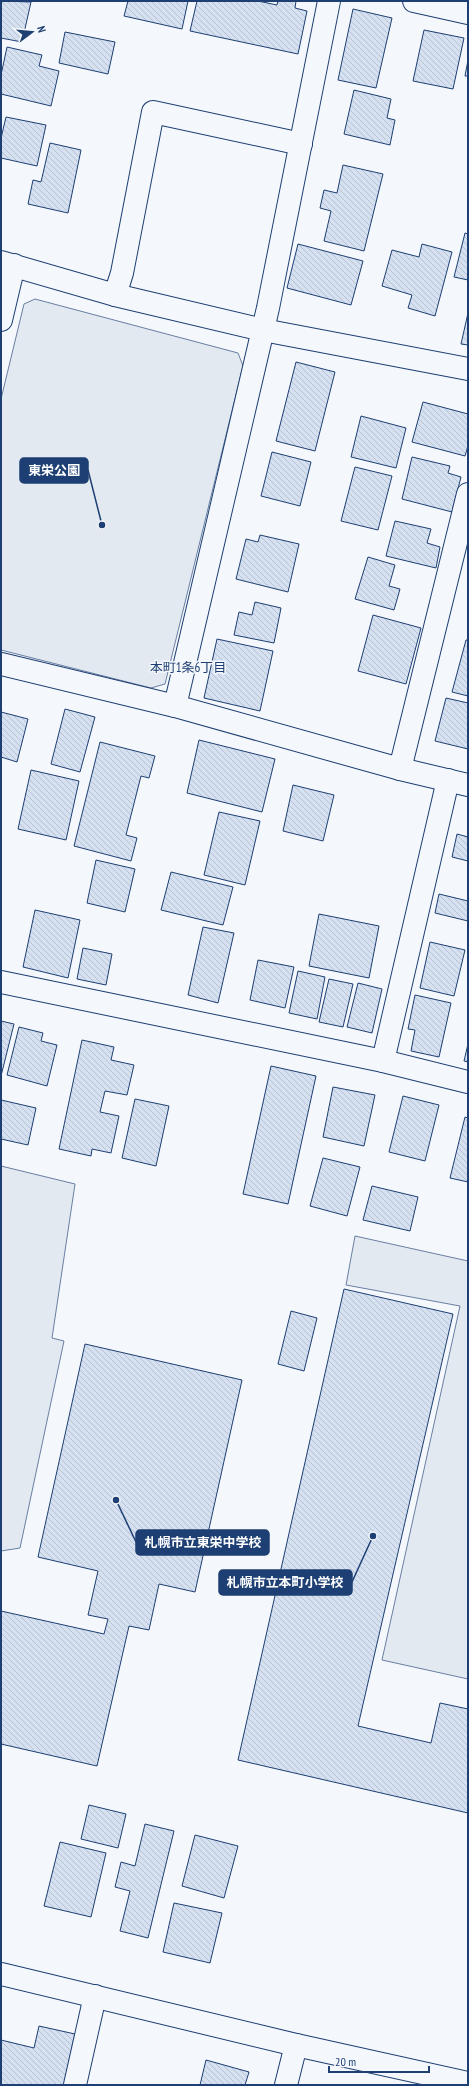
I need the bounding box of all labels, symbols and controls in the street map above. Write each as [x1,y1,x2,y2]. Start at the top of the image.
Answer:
north arrow [12,12,52,52]
text: N [34,24,49,34]
callout: 東栄公園 [20,458,88,483]
text: 東栄公園 [28,462,80,479]
district label: 本町1条6丁目 [150,659,226,676]
callout: 札幌市立東栄中学校 [136,1530,269,1555]
text: 札幌市立東栄中学校 [144,1534,262,1551]
callout: 札幌市立本町小学校 [219,1570,352,1595]
text: 札幌市立本町小学校 [226,1574,344,1591]
scale bar [329,2048,429,2074]
text: 20 m [335,2054,356,2069]

